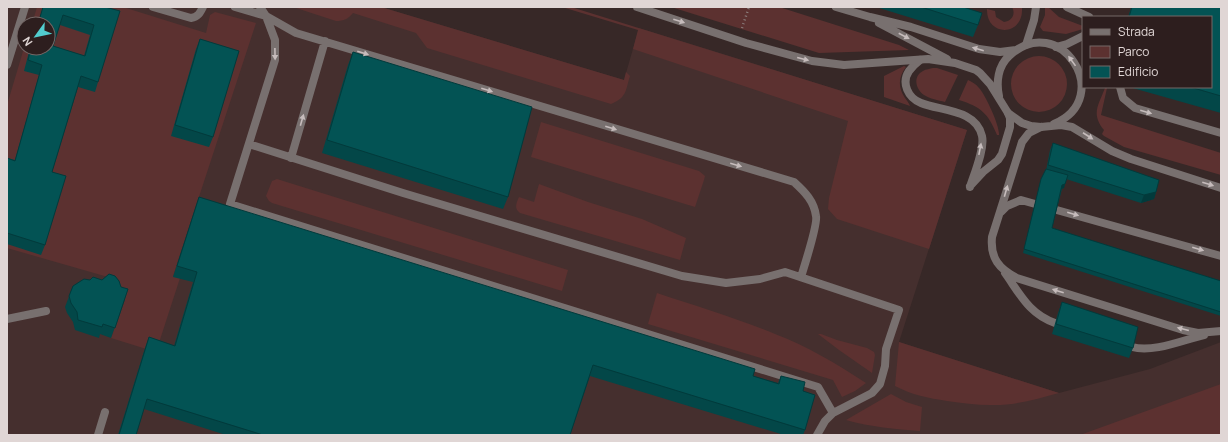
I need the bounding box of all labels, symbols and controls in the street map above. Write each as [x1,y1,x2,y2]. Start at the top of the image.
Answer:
north arrow [16,16,56,56]
legend [1082,16,1212,88]
one-way arrow [673,18,685,24]
text: Strada [1118,23,1155,40]
one-way arrow [898,33,910,39]
text: N [19,34,36,49]
text: Parco [1118,43,1149,60]
one-way arrow [971,45,984,51]
one-way arrow [272,48,278,61]
one-way arrow [357,50,369,56]
one-way arrow [1068,55,1077,66]
one-way arrow [797,56,809,62]
text: Edificio [1118,63,1158,80]
one-way arrow [481,87,493,93]
one-way arrow [1141,109,1153,115]
one-way arrow [299,114,305,126]
one-way arrow [606,125,618,131]
one-way arrow [1082,132,1093,139]
one-way arrow [978,143,984,155]
one-way arrow [730,162,742,168]
one-way arrow [1202,181,1214,187]
one-way arrow [1003,185,1009,197]
one-way arrow [1067,211,1079,217]
one-way arrow [1192,246,1204,252]
one-way arrow [1052,288,1064,294]
one-way arrow [1176,326,1189,332]

